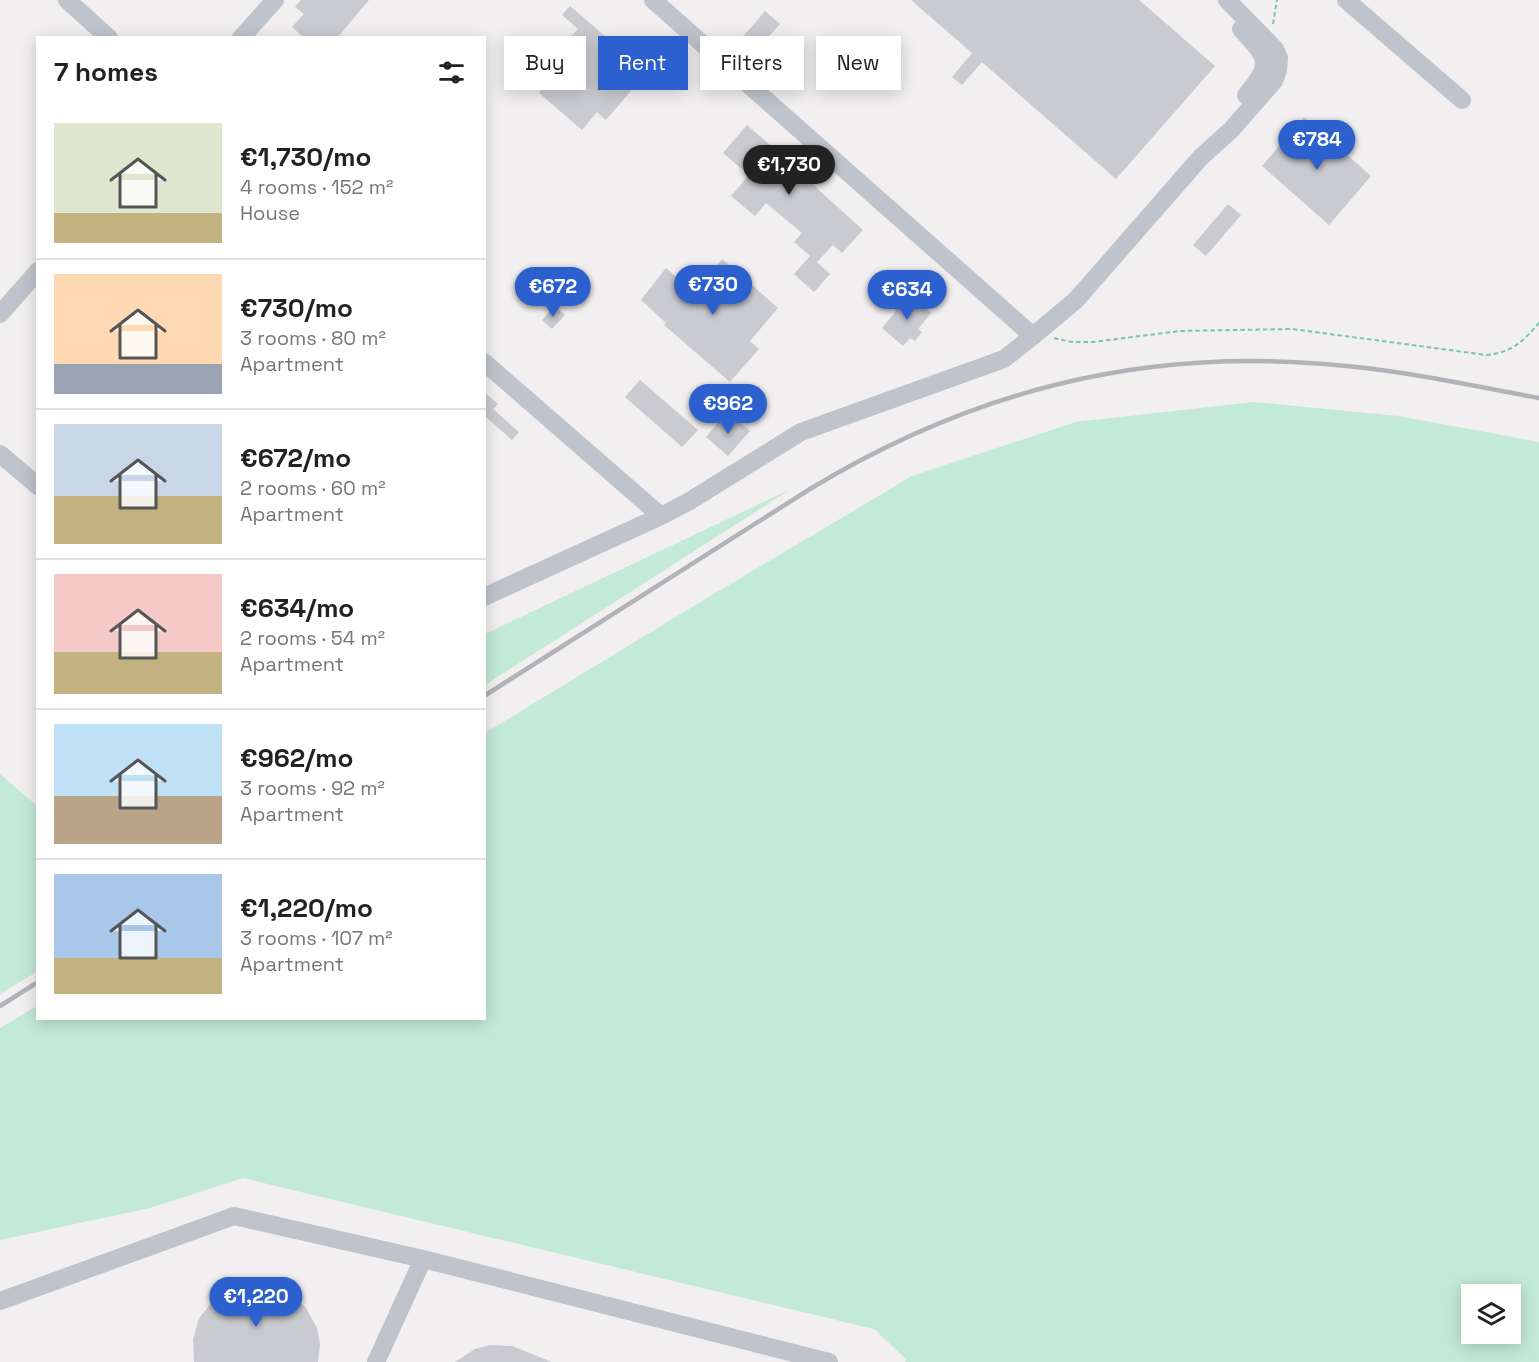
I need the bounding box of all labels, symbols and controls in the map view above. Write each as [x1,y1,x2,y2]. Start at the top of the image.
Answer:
chip: Buy [504,36,586,90]
chip: Rent [598,36,688,90]
chip: Filters [700,36,804,90]
chip: New [816,36,901,90]
text: 7 homes [54,55,158,89]
icon: filters [435,56,468,89]
pin: €784 [1281,120,1353,171]
text: €784 [1292,126,1342,152]
text: €1,730/mo [240,140,371,174]
pin: €1,730 [740,145,838,196]
icon: home [102,147,174,219]
text: €1,730 [757,151,821,177]
text: 4 rooms · 152 m² [240,174,393,200]
text: House [240,200,300,226]
pin: €730 [677,265,749,316]
pin: €672 [517,267,589,318]
pin: €634 [871,270,943,321]
text: €730 [688,271,738,297]
text: €672 [529,273,577,299]
text: €634 [882,276,932,302]
text: €730/mo [240,291,353,325]
icon: home [102,298,174,370]
text: 3 rooms · 80 m² [240,325,386,351]
text: Apartment [240,351,344,377]
pin: €962 [692,384,764,435]
text: €962 [703,390,753,416]
text: €672/mo [240,441,351,475]
icon: home [102,448,174,520]
text: 2 rooms · 60 m² [240,475,386,501]
text: Apartment [240,501,344,527]
text: €634/mo [240,591,354,625]
icon: home [102,598,174,670]
text: 2 rooms · 54 m² [240,625,385,651]
text: Apartment [240,651,344,677]
text: €962/mo [240,741,353,775]
icon: home [102,748,174,820]
text: 3 rooms · 92 m² [240,775,385,801]
text: Apartment [240,801,344,827]
text: €1,220/mo [240,891,373,925]
icon: home [102,898,174,970]
text: 3 rooms · 107 m² [240,925,393,951]
text: Apartment [240,951,344,977]
pin: €1,220 [207,1277,305,1328]
text: €1,220 [223,1283,289,1309]
map controls [1461,1284,1521,1344]
button: layers [1461,1284,1521,1344]

